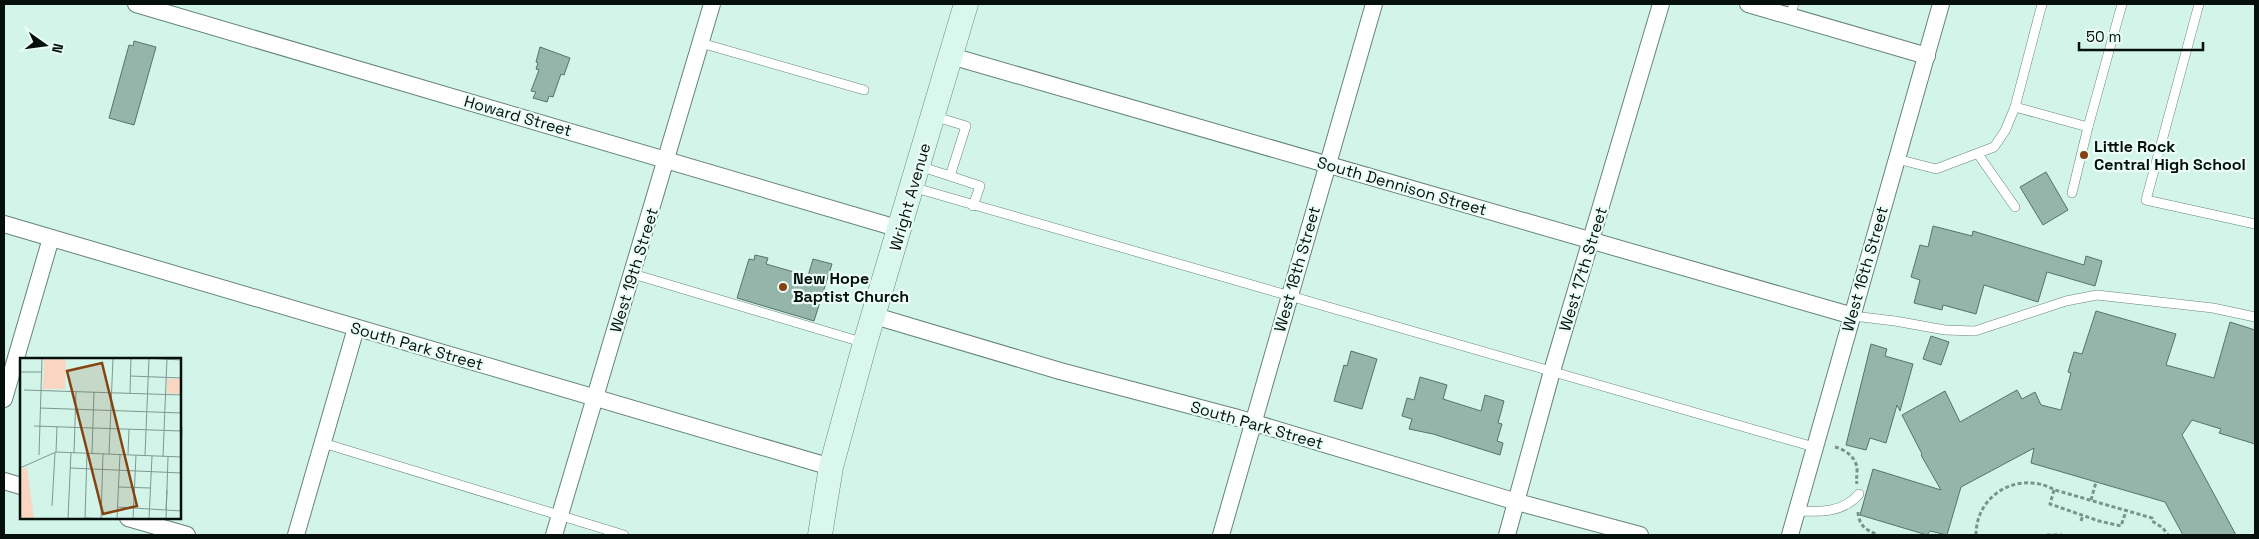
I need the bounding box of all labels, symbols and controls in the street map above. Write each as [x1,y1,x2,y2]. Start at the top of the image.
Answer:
north arrow [20,20,70,70]
scale bar [2079,20,2203,52]
text: 50 m [2086,27,2121,46]
text: N [48,41,67,55]
street label: Howard Street [462,91,574,141]
place label: Little Rock Central High School [2094,136,2246,175]
street label: Wright Avenue [885,141,935,253]
marker: Little Rock Central High School [2078,149,2090,161]
street label: South Dennison Street [1315,152,1489,220]
street label: West 18th Street [1269,204,1325,334]
street label: West 17th Street [1554,204,1612,334]
street label: West 16th Street [1837,204,1893,334]
street label: West 19th Street [605,205,663,335]
place label: New Hope Baptist Church [793,268,909,307]
marker: New Hope Baptist Church [777,281,789,293]
street label: South Park Street [348,317,486,375]
inset map [20,358,181,519]
street label: South Park Street [1188,396,1326,454]

